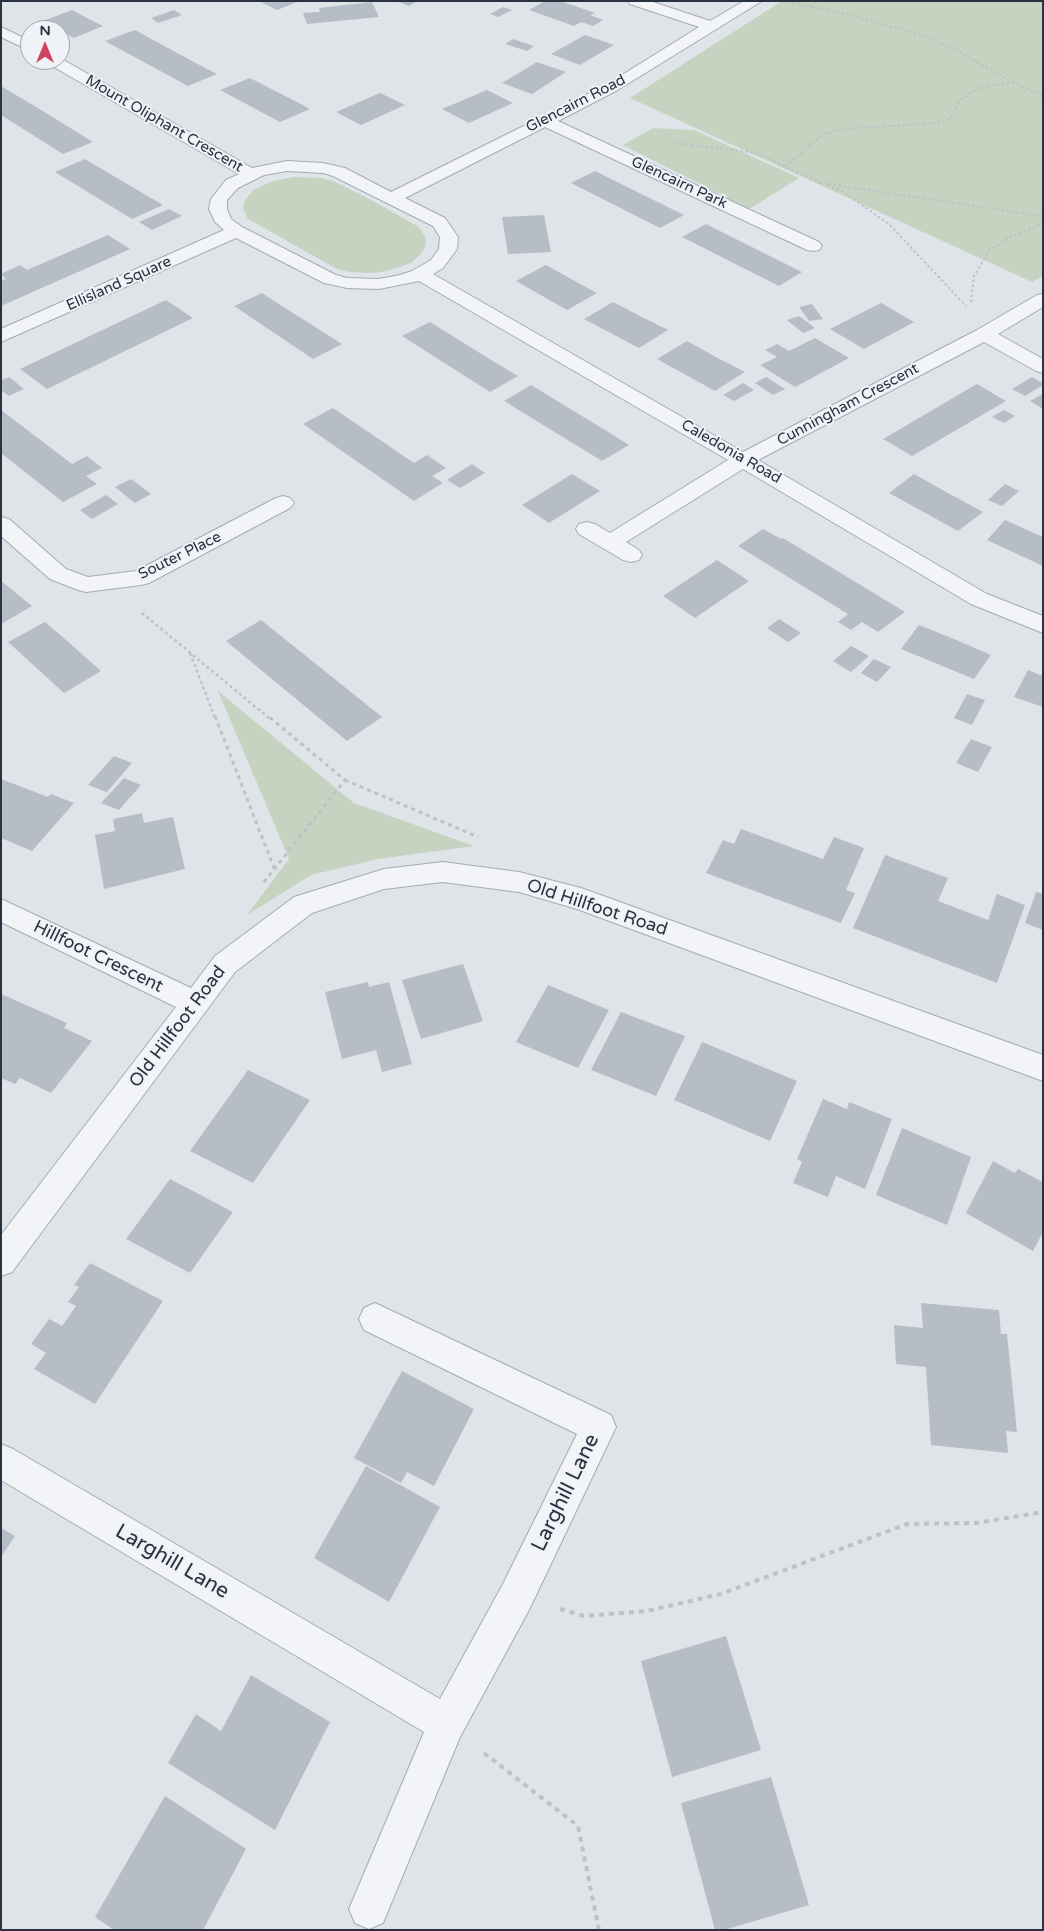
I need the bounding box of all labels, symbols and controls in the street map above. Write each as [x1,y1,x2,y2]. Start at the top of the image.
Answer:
north arrow [20,20,70,70]
text: N [39,22,51,39]
street label: Mount Oliphant Crescent [82,71,246,177]
street label: Glencairn Road [523,71,629,137]
street label: Glencairn Park [628,153,730,213]
street label: Ellisland Square [64,253,174,315]
street label: Cunningham Crescent [774,360,922,450]
street label: Caledonia Road [678,416,784,488]
street label: Souter Place [136,528,224,584]
street label: Old Hillfoot Road [524,875,670,941]
street label: Hillfoot Crescent [30,916,166,998]
street label: Old Hillfoot Road [125,962,231,1092]
street label: Larghill Lane [527,1430,605,1556]
street label: Larghill Lane [111,1519,233,1605]

